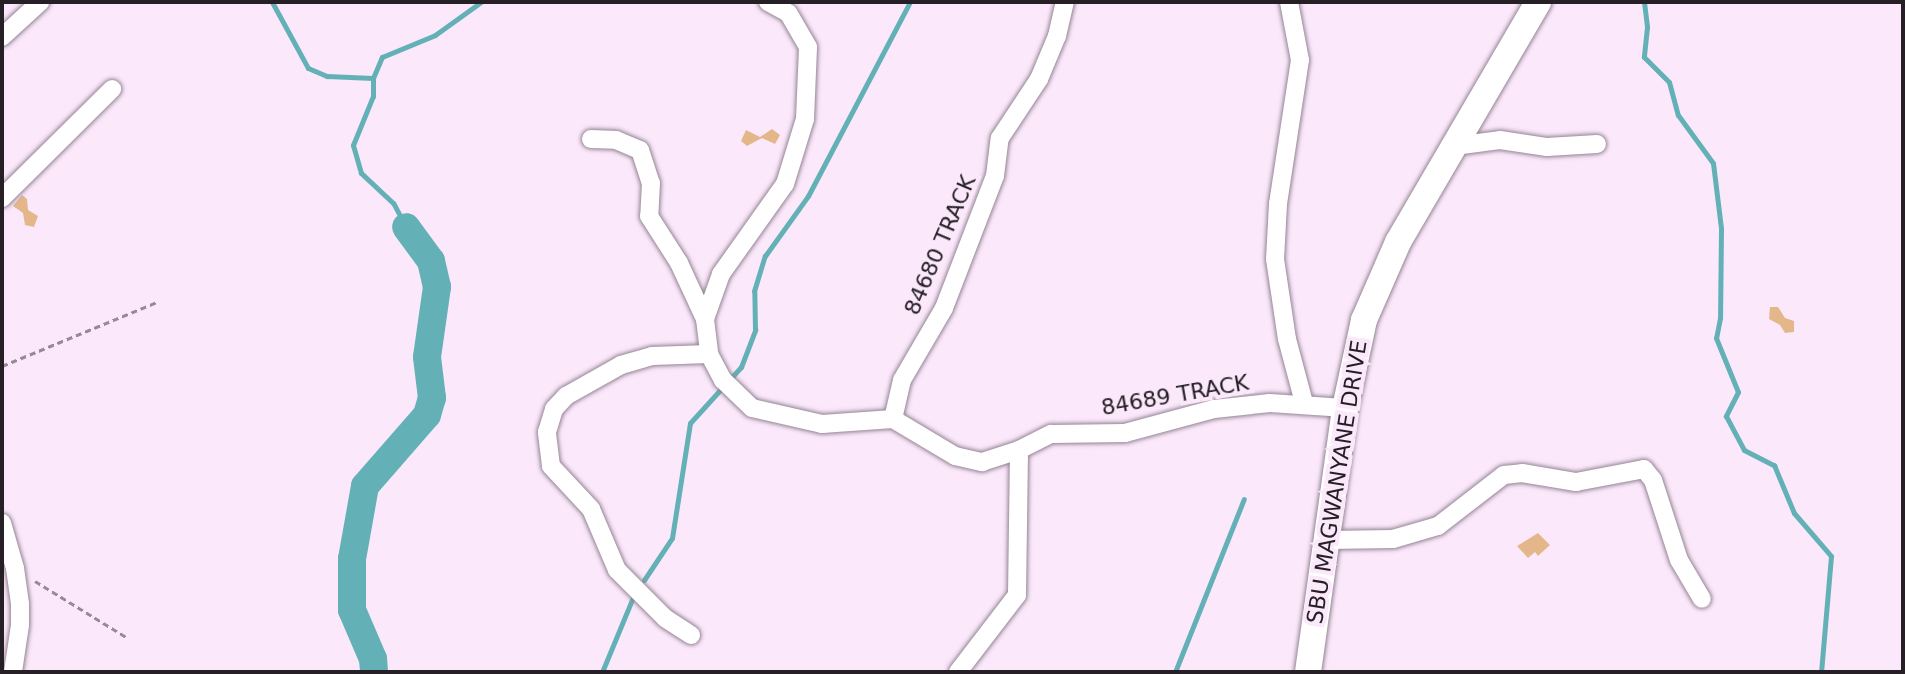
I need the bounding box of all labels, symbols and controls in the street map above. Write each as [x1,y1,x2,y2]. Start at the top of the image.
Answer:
street label: 84680 TRACK [899,171,981,319]
street label: SBU MAGWANYANE DRIVE [1302,338,1372,626]
street label: 84689 TRACK [1099,369,1251,421]

